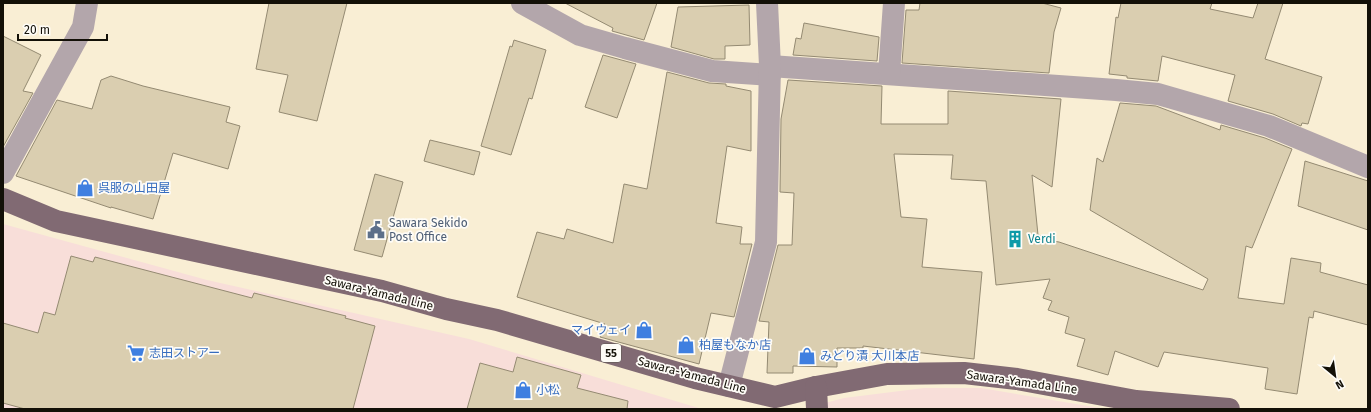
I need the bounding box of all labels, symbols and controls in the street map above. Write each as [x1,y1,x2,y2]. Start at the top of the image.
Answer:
scale bar [18,16,107,42]
text: 20 m [24,23,50,37]
shop icon: 呉服の山田屋 [75,178,95,198]
place label: 呉服の山田屋 [98,181,170,195]
place label: Sawara Sekido Post Office [389,216,468,244]
public building icon: Sawara Sekido Post Office [366,220,386,240]
building icon: Verdi [1005,229,1025,249]
place label: Verdi [1028,232,1056,246]
street label: Sawara-Yamada Line [323,273,435,313]
shop icon: マイウェイ [634,320,654,340]
place label: マイウェイ [571,323,631,337]
shop icon: 柏屋もなか店 [676,335,696,355]
place label: 柏屋もなか店 [699,338,771,352]
supermarket icon: 志田ストアー [126,343,146,363]
road number: 55 [601,344,621,362]
place label: 志田ストアー [149,346,220,360]
shop icon: みどり漬 大川本店 [797,346,817,366]
place label: みどり漬 大川本店 [820,349,919,363]
street label: Sawara-Yamada Line [636,354,748,396]
north arrow [1315,356,1355,396]
street label: Sawara-Yamada Line [966,367,1078,397]
text: N [1333,377,1346,392]
shop icon: 小松 [513,380,533,400]
place label: 小松 [536,383,560,397]

